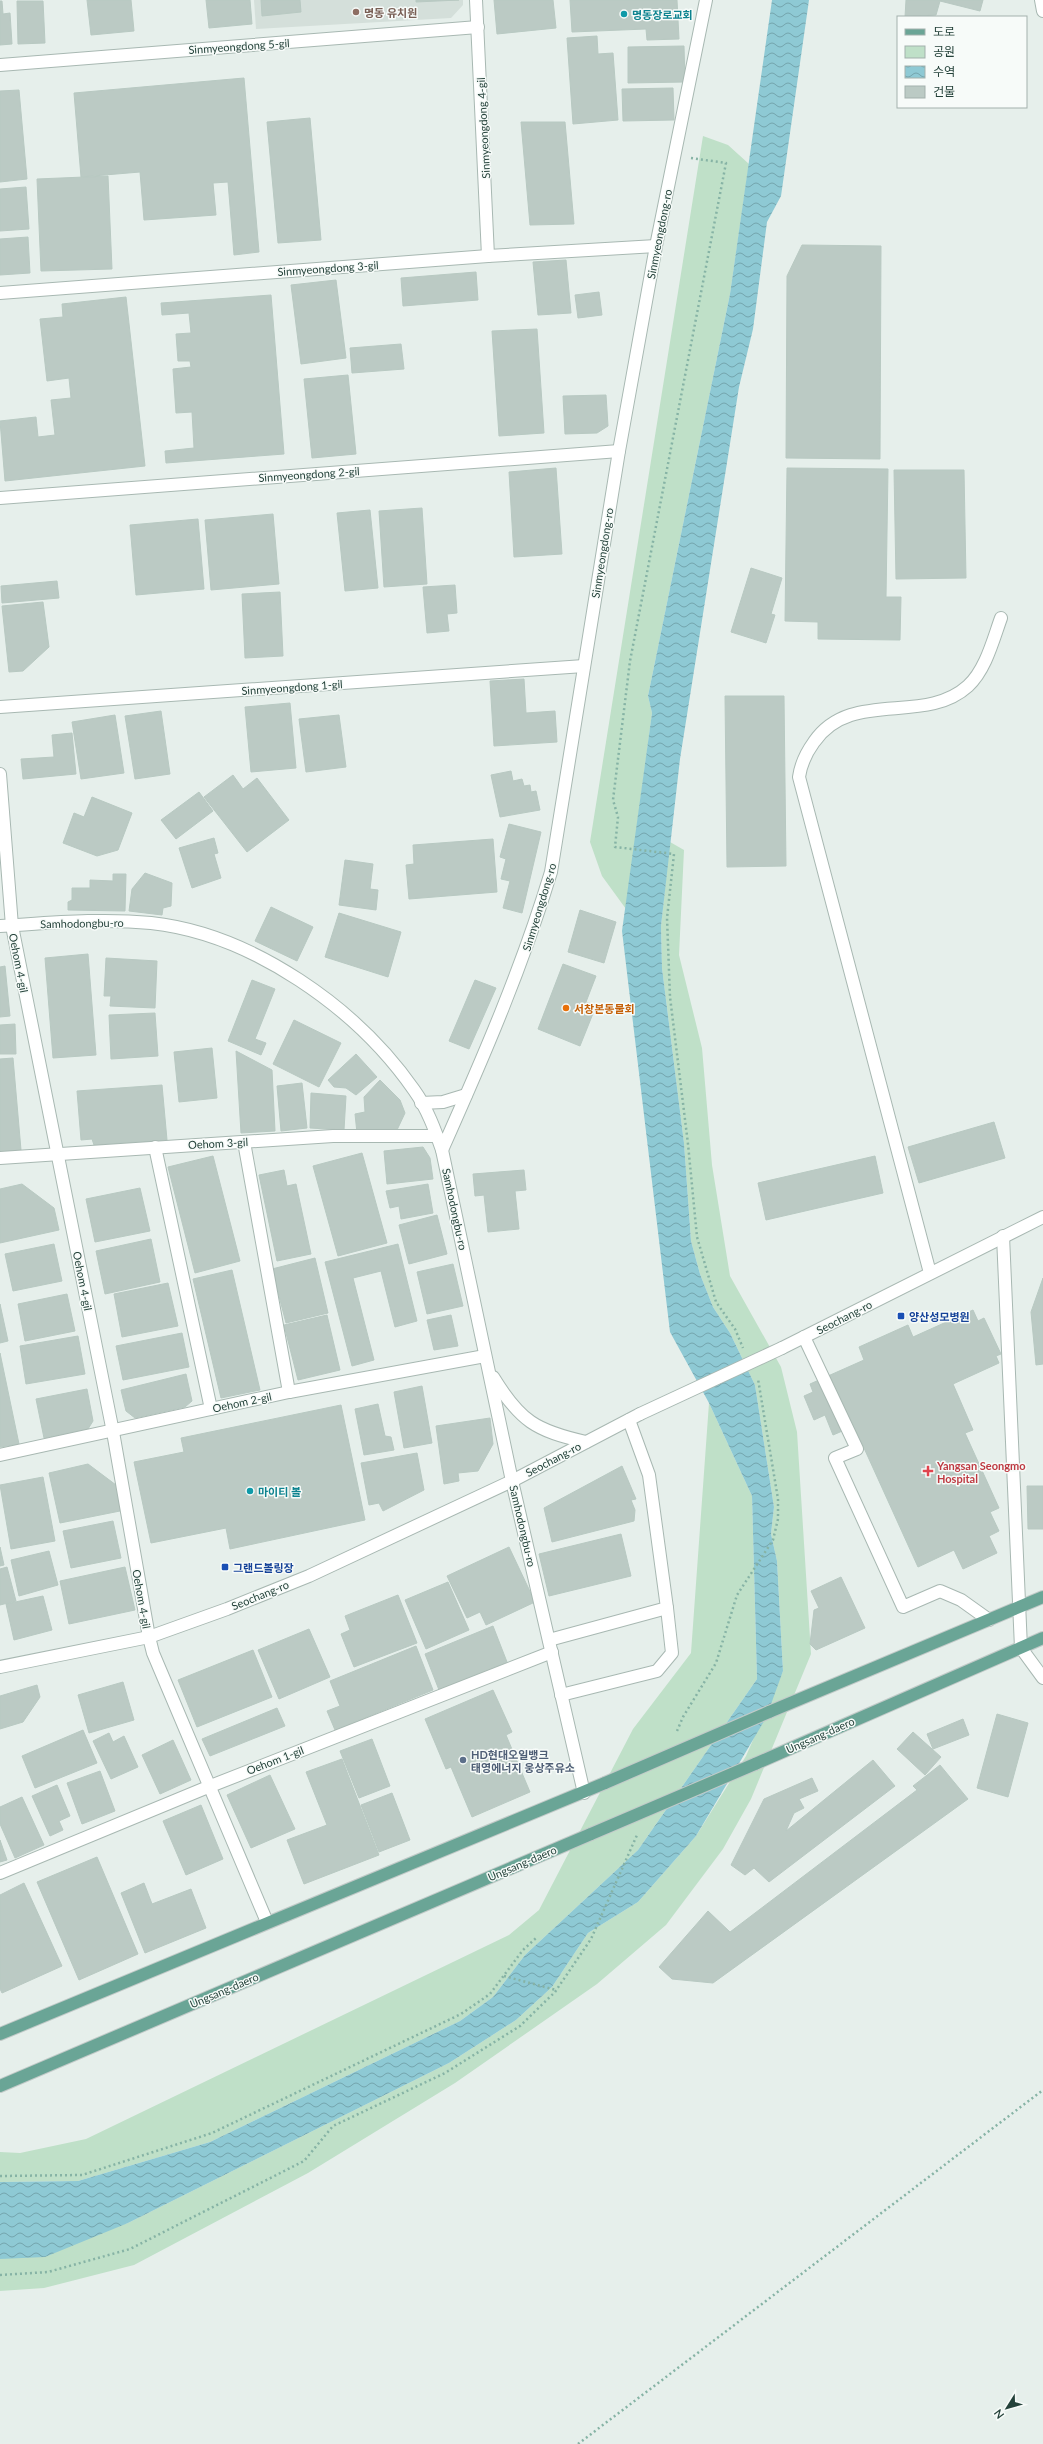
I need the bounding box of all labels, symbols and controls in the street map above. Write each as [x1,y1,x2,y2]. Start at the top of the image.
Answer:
place label: 명동 유치원 [364,6,417,19]
marker: 명동 유치원 [351,7,361,17]
place label: 명동장로교회 [632,8,693,21]
marker: 명동장로교회 [619,9,629,19]
legend [897,16,1027,108]
text: 도로 [933,24,955,39]
street label: Sinmyeongdong 5-gil [188,36,290,56]
text: 공원 [933,44,955,59]
text: 수역 [933,64,955,79]
street label: Sinmyeongdong 4-gil [474,77,492,179]
text: 건물 [933,84,955,99]
street label: Sinmyeongdong-ro [644,188,674,280]
street label: Sinmyeongdong 3-gil [277,258,379,278]
street label: Sinmyeongdong 2-gil [258,464,360,484]
street label: Sinmyeongdong-ro [588,507,616,599]
street label: Sinmyeongdong 1-gil [241,677,343,697]
street label: Sinmyeongdong-ro [519,861,559,953]
street label: Samhodongbu-ro [40,916,124,930]
street label: Oehom 4-gil [7,932,31,994]
place label: 서창본동물회 [574,1002,635,1015]
marker: 서창본동물회 [561,1003,571,1013]
street label: Oehom 3-gil [188,1135,248,1151]
street label: Samhodongbu-ro [440,1167,470,1251]
street label: Oehom 4-gil [71,1250,95,1312]
street label: Seochang-ro [814,1297,874,1337]
place label: 양산성모병원 [909,1310,970,1323]
marker: 양산성모병원 [896,1311,906,1321]
street label: Oehom 2-gil [211,1389,273,1415]
street label: Seochang-ro [523,1439,583,1479]
place label: Yangsan Seongmo Hospital [936,1459,1026,1485]
marker: Yangsan Seongmo Hospital [922,1465,934,1477]
street label: Samhodongbu-ro [507,1484,539,1568]
place label: 마이티 볼 [258,1485,301,1498]
marker: 마이티 볼 [245,1486,255,1496]
place label: 그랜드볼링장 [233,1561,294,1574]
marker: 그랜드볼링장 [220,1562,230,1572]
street label: Oehom 4-gil [130,1568,154,1630]
street label: Seochang-ro [229,1578,291,1612]
street label: Ungsang-daero [784,1714,856,1756]
street label: Oehom 1-gil [245,1743,305,1777]
place label: HD현대오일뱅크 태영에너지 웅상주유소 [471,1748,575,1774]
marker: HD현대오일뱅크 태영에너지 웅상주유소 [458,1755,468,1765]
street label: Ungsang-daero [486,1843,558,1883]
street label: Ungsang-daero [188,1970,260,2010]
north arrow [987,2388,1027,2428]
text: N [991,2407,1006,2422]

